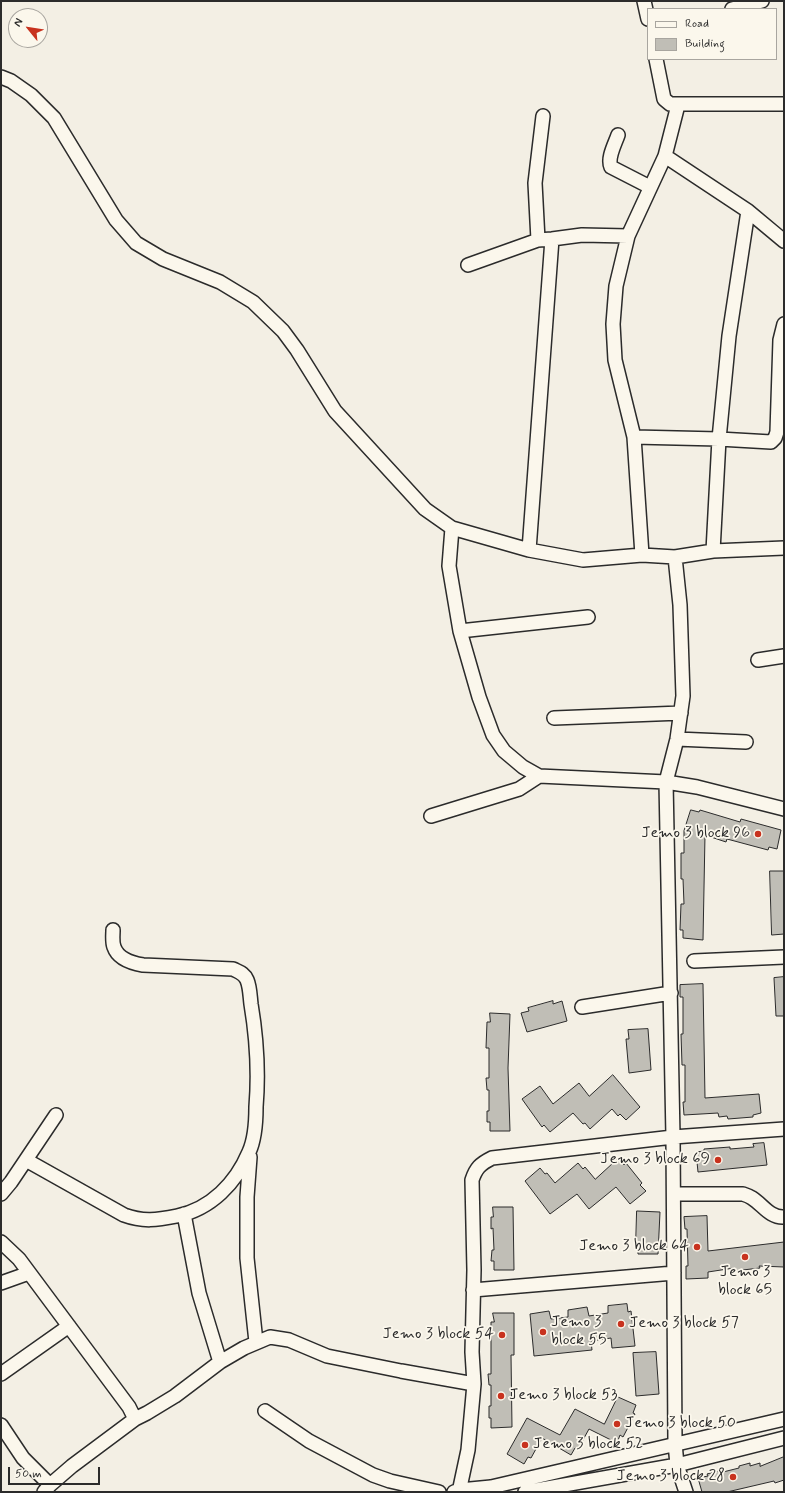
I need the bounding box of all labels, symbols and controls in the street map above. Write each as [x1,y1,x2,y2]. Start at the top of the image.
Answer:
north arrow [8,8,48,48]
legend [647,8,777,60]
text: N [11,16,26,29]
text: Road [685,16,709,32]
text: Building [685,36,725,52]
place label: Jemo 3 block 96 [641,824,750,844]
marker: Jemo 3 block 96 [753,829,763,839]
place label: Jemo 3 block 69 [600,1150,710,1170]
marker: Jemo 3 block 69 [713,1155,723,1165]
place label: Jemo 3 block 64 [579,1237,689,1257]
marker: Jemo 3 block 64 [692,1242,702,1252]
marker: Jemo 3 block 65 [740,1252,750,1262]
place label: Jemo 3 block 65 [718,1263,772,1301]
place label: Jemo 3 block 55 [551,1313,606,1351]
place label: Jemo 3 block 57 [629,1314,739,1334]
marker: Jemo 3 block 57 [616,1319,626,1329]
place label: Jemo 3 block 54 [383,1325,494,1345]
marker: Jemo 3 block 55 [538,1327,548,1337]
marker: Jemo 3 block 54 [497,1330,507,1340]
place label: Jemo 3 block 53 [509,1386,617,1406]
marker: Jemo 3 block 53 [496,1391,506,1401]
place label: Jemo 3 block 50 [625,1414,736,1434]
marker: Jemo 3 block 50 [612,1419,622,1429]
place label: Jemo 3 block 52 [533,1435,643,1455]
marker: Jemo 3 block 52 [520,1440,530,1450]
scale bar [10,1459,102,1485]
text: 50 m [15,1466,42,1482]
place label: Jemo 3 block 28 [616,1467,725,1487]
marker: Jemo 3 block 28 [728,1472,738,1482]

